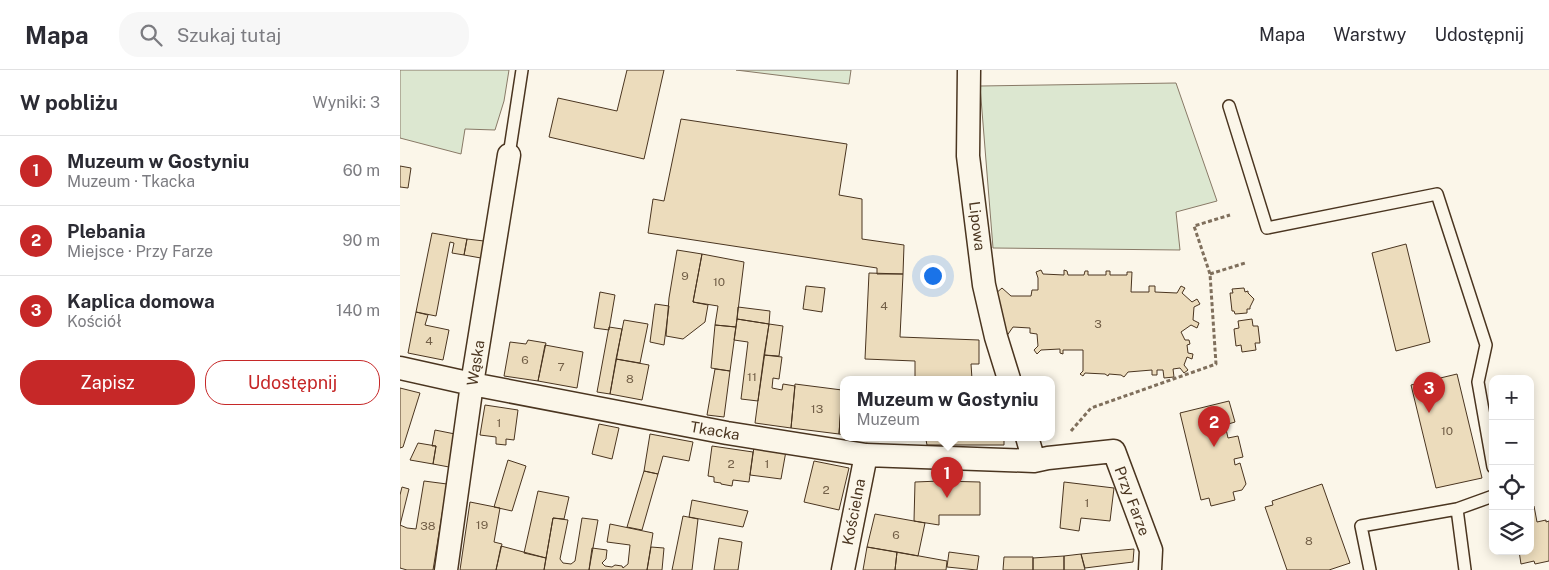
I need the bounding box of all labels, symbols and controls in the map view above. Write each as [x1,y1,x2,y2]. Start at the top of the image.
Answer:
search box [119,12,469,57]
text: Mapa [25,21,89,49]
icon: search [137,21,165,49]
text: Szukaj tutaj [177,24,281,46]
text: Mapa [1259,24,1305,45]
text: Warstwy [1333,24,1406,45]
text: Udostępnij [1434,24,1524,45]
text: W pobliżu [20,90,118,115]
text: Wyniki: 3 [312,93,380,112]
text: Muzeum w Gostyniu [67,150,249,172]
text: 1 [33,161,39,180]
text: 60 m [343,161,380,180]
text: Muzeum · Tkacka [67,172,195,191]
street label: Lipowa [966,200,989,252]
text: Plebania [67,220,145,242]
text: 2 [31,231,41,250]
text: 90 m [343,231,380,250]
text: Miejsce · Przy Farze [67,242,213,261]
your location [920,263,946,289]
house number: 9 [681,269,689,283]
house number: 10 [713,275,725,289]
text: Kaplica domowa [67,290,215,312]
house number: 4 [880,299,888,313]
text: 3 [31,301,41,320]
text: 140 m [336,301,380,320]
text: Kościół [67,312,122,331]
house number: 3 [1094,317,1102,331]
house number: 4 [425,334,433,348]
street label: Wąska [464,339,487,387]
house number: 6 [521,353,529,367]
button: Zapisz [20,360,195,405]
button: Udostępnij [205,360,380,405]
house number: 7 [557,360,565,374]
house number: 11 [747,370,757,384]
house number: 8 [626,372,634,386]
pin: 3 [1413,372,1445,413]
map controls [1489,375,1534,555]
button: + [1489,375,1534,420]
popup [840,376,1055,441]
text: Muzeum w Gostyniu [856,388,1039,410]
house number: 13 [811,402,823,416]
pin: 2 [1198,406,1230,447]
text: Muzeum [856,410,920,429]
house number: 1 [497,416,501,430]
street label: Tkacka [689,418,741,443]
button: − [1489,420,1534,465]
house number: 10 [1441,424,1453,438]
house number: 2 [727,457,735,471]
house number: 1 [765,457,769,471]
pin: 1 [931,457,963,498]
street label: Przy Farze [1111,464,1153,538]
button: locate [1489,465,1534,510]
street label: Kościelna [839,477,868,547]
house number: 2 [822,483,830,497]
house number: 1 [1085,496,1089,510]
button: layers [1489,510,1534,555]
house number: 19 [476,518,488,532]
house number: 38 [420,519,436,533]
house number: 6 [892,528,900,542]
house number: 8 [1305,534,1313,548]

